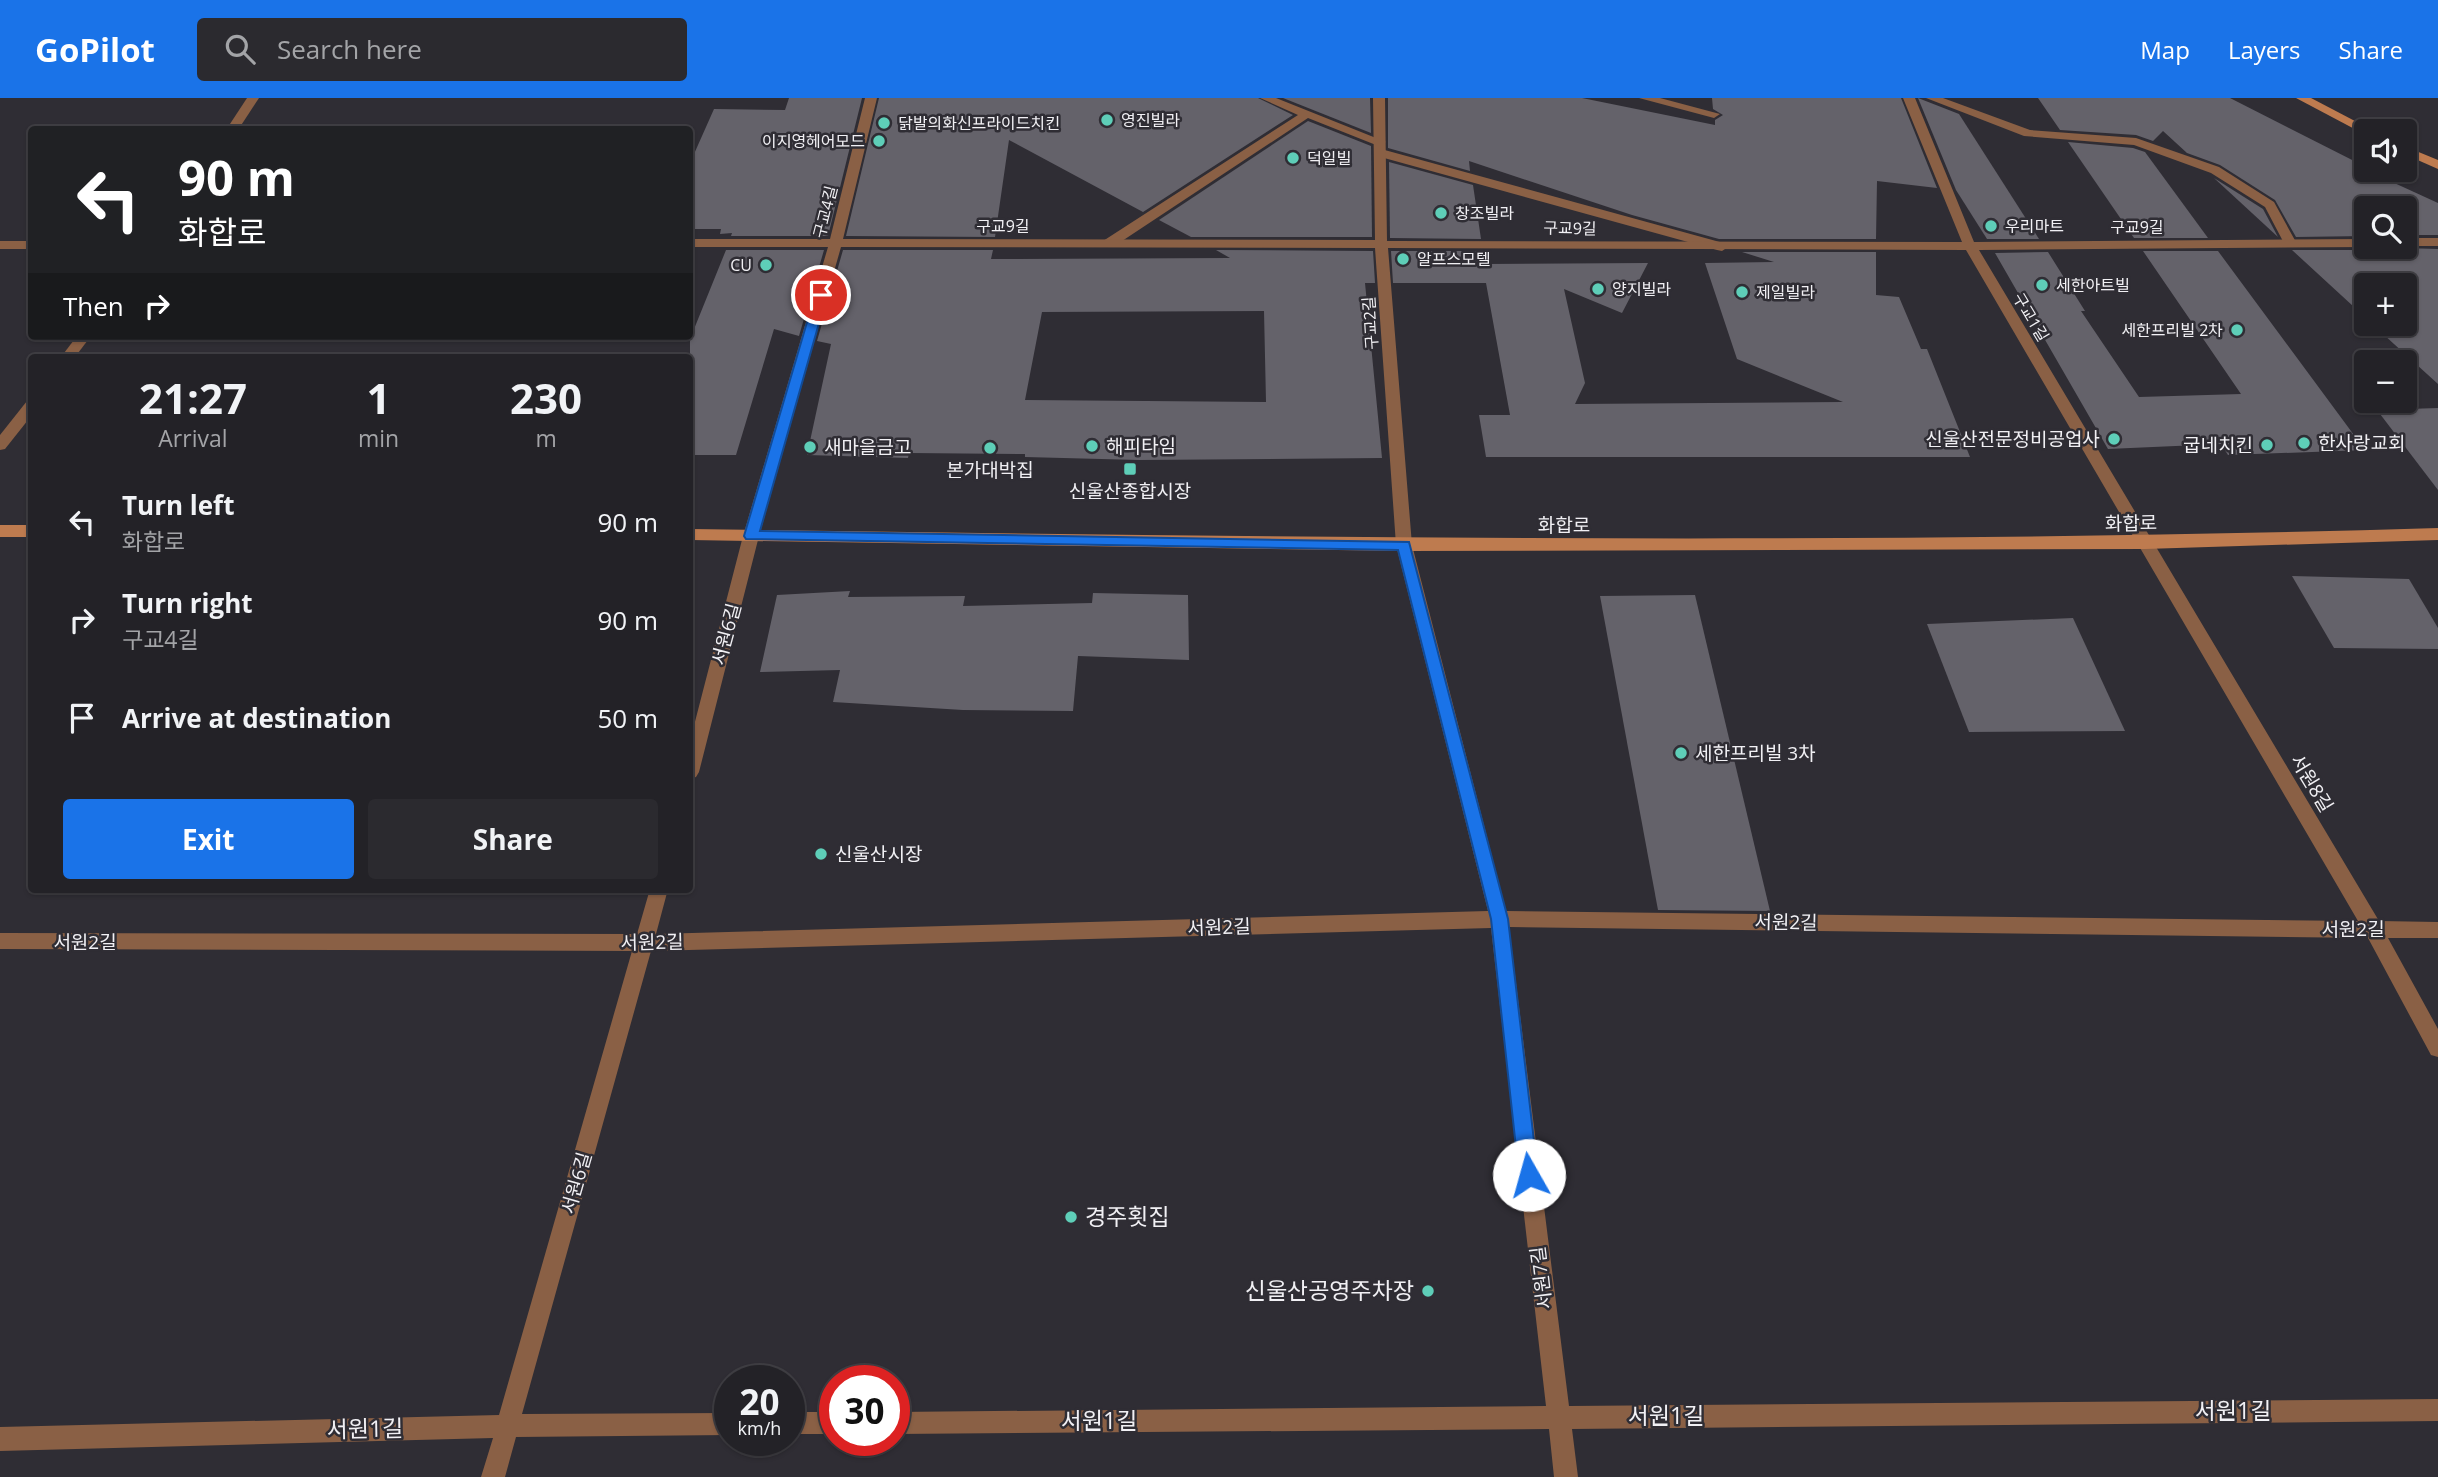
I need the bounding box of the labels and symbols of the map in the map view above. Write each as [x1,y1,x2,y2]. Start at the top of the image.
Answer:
place label: 영진빌라 [1121,109,1180,131]
place label: 닭발의화신프라이드치킨 [898,112,1060,134]
marker: 영진빌라 [1099,112,1115,128]
marker: 닭발의화신프라이드치킨 [876,115,892,131]
place label: 이지영헤어모드 [762,130,865,152]
marker: 이지영헤어모드 [871,133,887,149]
place label: 덕일빌 [1307,147,1351,169]
marker: 덕일빌 [1285,150,1301,166]
street label: 구교4길 [808,183,842,241]
place label: 창조빌라 [1455,202,1514,224]
marker: 창조빌라 [1433,205,1449,221]
street label: 구교9길 [976,215,1030,237]
place label: 우리마트 [2005,215,2064,237]
street label: 구교9길 [2110,216,2164,238]
street label: 구교9길 [1543,217,1597,239]
marker: 우리마트 [1983,218,1999,234]
place label: 알프스모텔 [1417,248,1491,270]
marker: 알프스모텔 [1395,251,1411,267]
place label: CU [730,254,752,276]
marker: CU [758,257,774,273]
pin [791,265,851,325]
place label: 세한아트빌 [2056,274,2130,296]
marker: 세한아트빌 [2034,277,2050,293]
place label: 양지빌라 [1612,278,1671,300]
marker: 양지빌라 [1590,281,1606,297]
place label: 제일빌라 [1756,281,1815,303]
marker: 제일빌라 [1734,284,1750,300]
street label: 구교1길 [2008,288,2054,346]
street label: 구교2길 [1357,296,1383,350]
place label: 세한프리빌 2차 [2121,319,2223,341]
marker: 세한프리빌 2차 [2229,322,2245,338]
place label: 신울산전문정비공업사 [1925,426,2100,452]
place label: 한사랑교회 [2318,430,2405,456]
marker: 신울산전문정비공업사 [2106,431,2122,447]
place label: 굽네치킨 [2183,432,2253,458]
place label: 해피타임 [1106,433,1176,459]
place label: 새마을금고 [824,434,911,460]
marker: 한사랑교회 [2296,435,2312,451]
marker: 굽네치킨 [2259,437,2275,453]
marker: 해피타임 [1084,438,1100,454]
marker: 새마을금고 [802,439,818,455]
marker: 본가대박집 [982,440,998,456]
place label: 본가대박집 [946,457,1034,483]
marker: 신울산종합시장 [1122,461,1138,477]
place label: 신울산종합시장 [1069,478,1191,504]
street label: 화합로 [2105,510,2157,536]
street label: 화합로 [1538,512,1590,538]
street label: 서원6길 [705,600,747,668]
place label: 세한프리빌 3차 [1695,740,1816,766]
marker: 세한프리빌 3차 [1673,745,1689,761]
street label: 서원8길 [2285,749,2339,817]
place label: 신울산시장 [835,841,922,867]
marker: 신울산시장 [813,846,829,862]
street label: 서원2길 [1754,908,1818,936]
street label: 서원2길 [1187,913,1251,941]
street label: 서원2길 [2321,916,2385,942]
street label: 서원2길 [620,928,684,956]
street label: 서원2길 [53,929,117,955]
position arrow [1492,1138,1566,1212]
street label: 서원6길 [555,1149,597,1217]
place label: 경주횟집 [1085,1200,1170,1232]
marker: 경주횟집 [1063,1209,1079,1225]
street label: 서원7길 [1524,1245,1558,1311]
place label: 신울산공영주차장 [1245,1274,1414,1306]
marker: 신울산공영주차장 [1420,1283,1436,1299]
speed limit sign: 30 [819,1365,910,1456]
street label: 서원1길 [2195,1394,2271,1426]
street label: 서원1길 [1628,1399,1704,1431]
street label: 서원1길 [1061,1404,1137,1436]
street label: 서원1길 [326,1411,404,1445]

